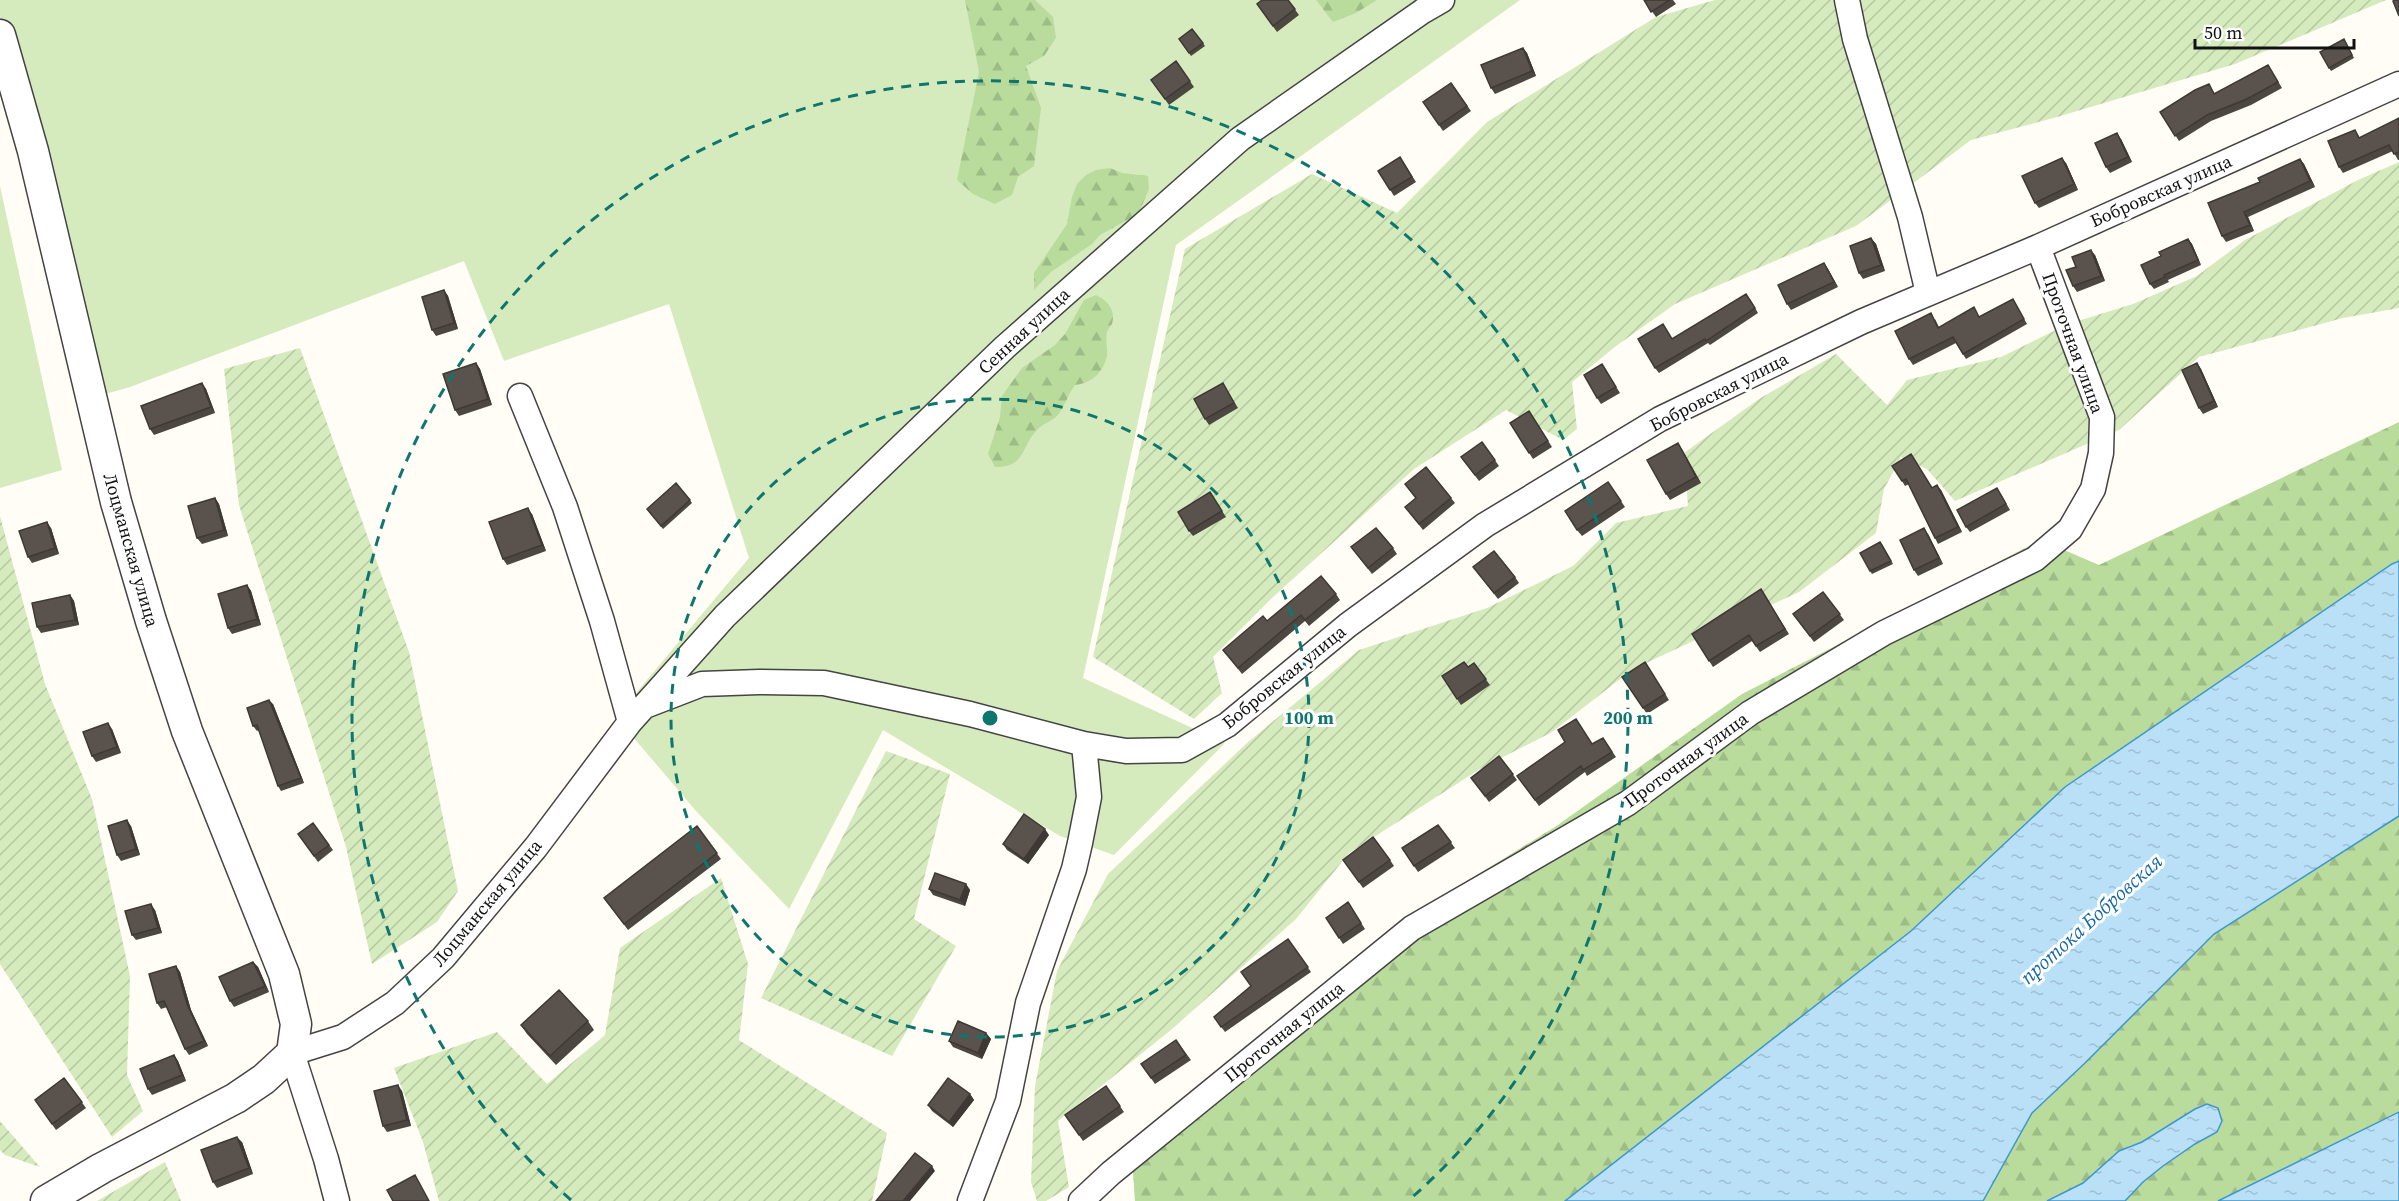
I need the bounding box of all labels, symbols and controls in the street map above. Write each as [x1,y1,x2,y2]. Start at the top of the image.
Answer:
scale bar [2195,12,2354,50]
text: 50 m [2204,20,2242,45]
street label: Бобровская улица [2086,148,2236,233]
street label: Проточная улица [2036,269,2111,417]
street label: Сенная улица [972,281,1076,380]
street label: Бобровская улица [1645,345,1793,437]
street label: Лоцманская улица [98,470,166,630]
street label: Бобровская улица [1217,618,1351,734]
text: 100 m [1284,705,1334,730]
text: 200 m [1603,705,1653,730]
street label: Проточная улица [1619,706,1754,813]
centre of rings [980,708,1000,728]
street label: Лоцманская улица [426,833,548,972]
water label: протока Бобровская [2014,848,2168,990]
street label: Проточная улица [1218,975,1350,1088]

